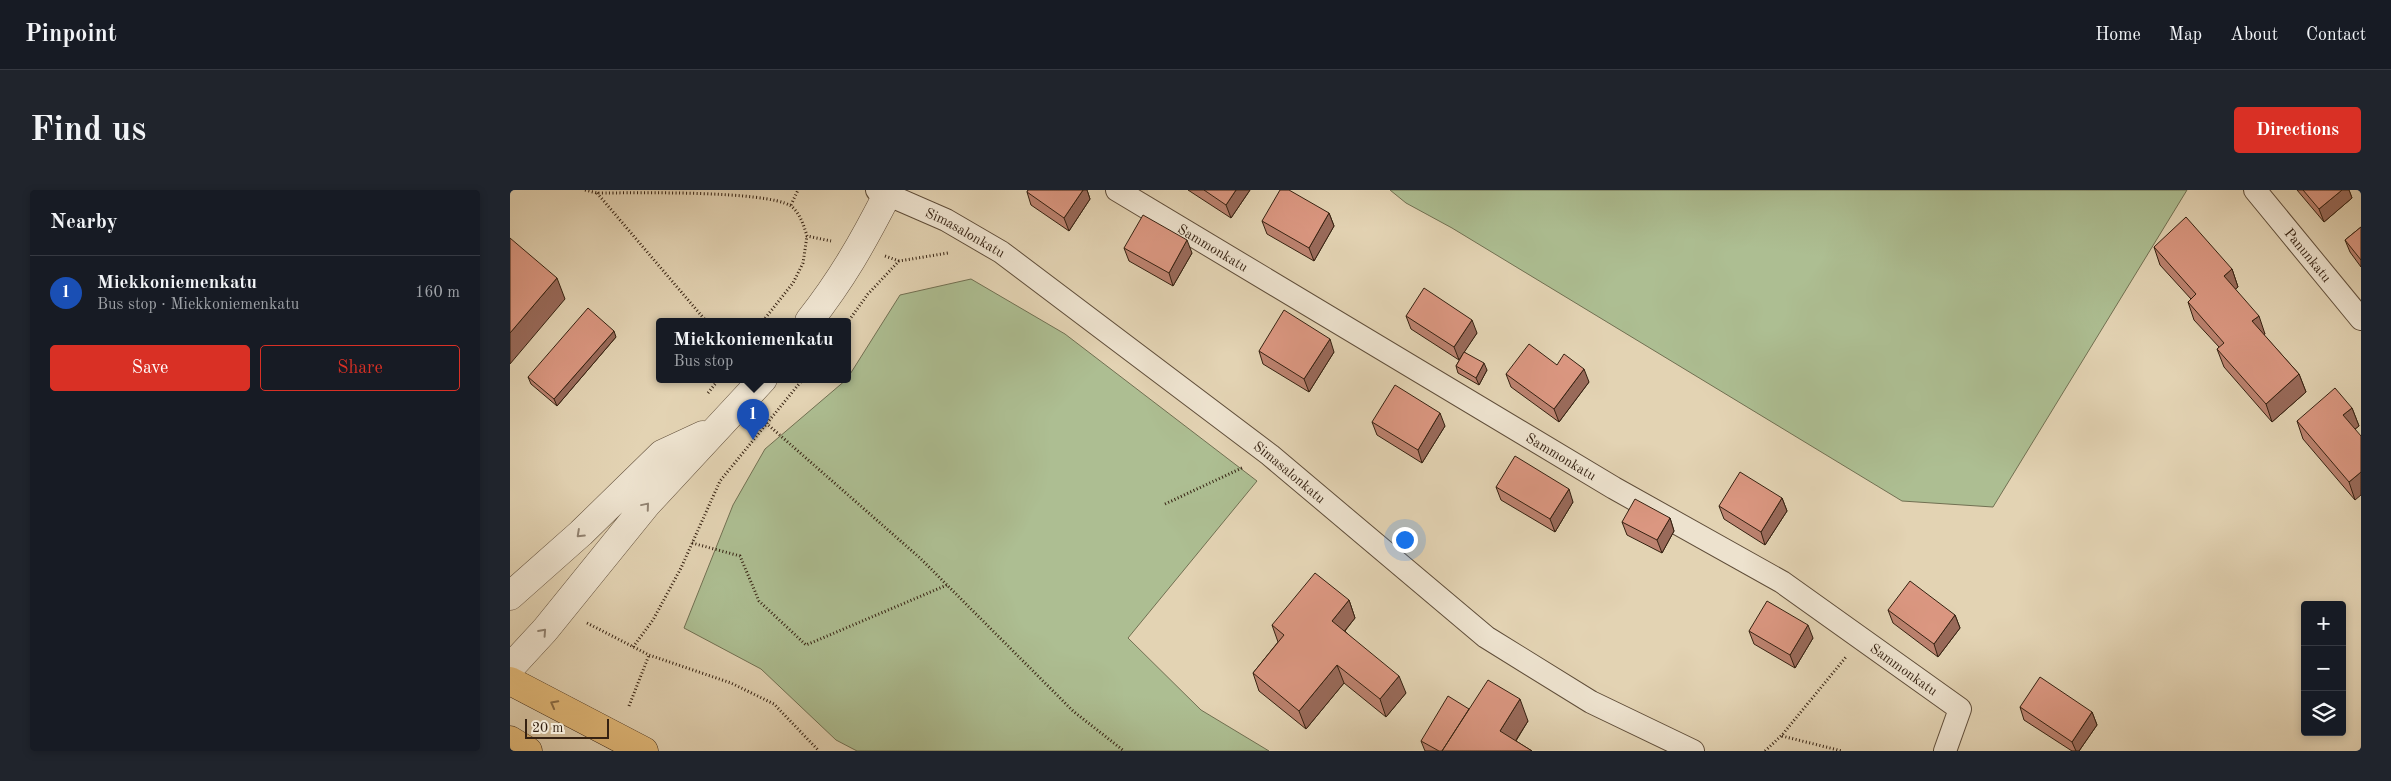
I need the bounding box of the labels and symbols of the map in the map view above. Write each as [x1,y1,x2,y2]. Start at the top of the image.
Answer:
street label: Simasalonkatu [923,206,1007,261]
street label: Sammonkatu [1175,222,1250,275]
street label: Panunkatu [2282,226,2334,285]
pin: 1 [737,399,769,440]
street label: Sammonkatu [1523,431,1599,484]
street label: Simasalonkatu [1251,439,1328,507]
one-way arrow [640,503,648,512]
your location [1392,527,1418,553]
one-way arrow [577,528,586,537]
one-way arrow [538,629,547,638]
street label: Sammonkatu [1867,641,1940,699]
one-way arrow [550,700,559,710]
scale bar [525,716,609,739]

